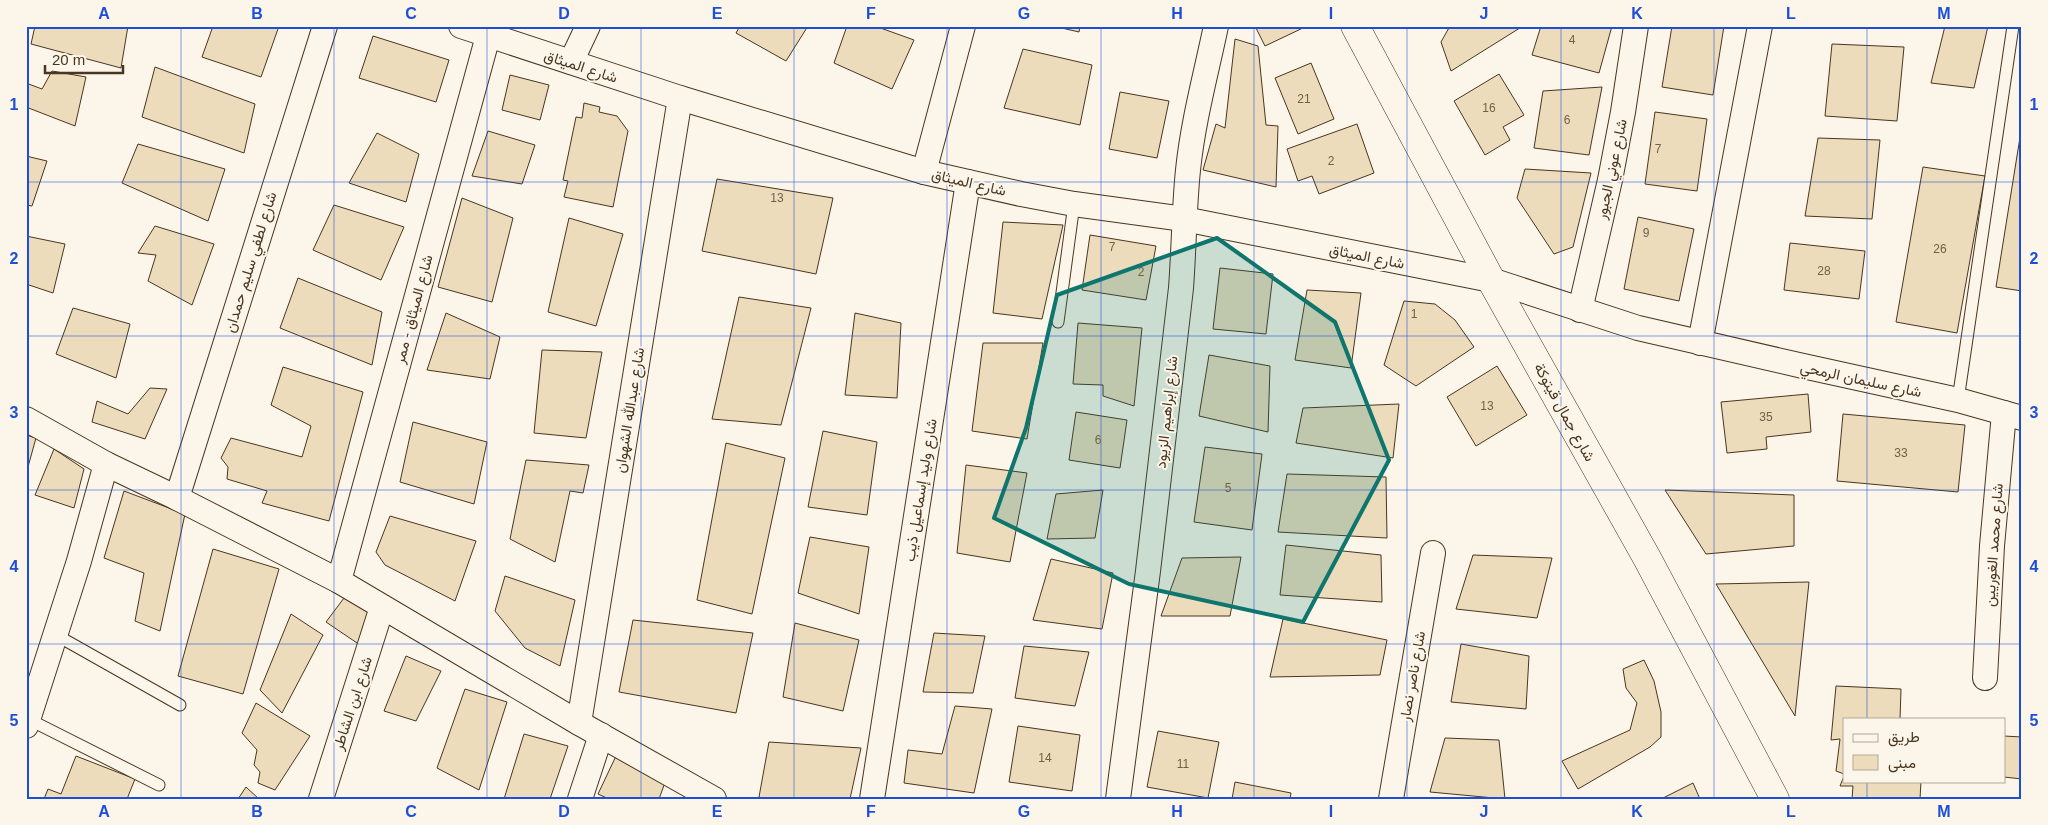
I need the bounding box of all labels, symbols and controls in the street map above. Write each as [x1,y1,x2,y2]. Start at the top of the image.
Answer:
text: A [98,5,110,22]
text: B [251,5,263,22]
text: C [405,5,417,22]
text: D [558,5,570,22]
text: E [712,5,723,22]
text: F [866,5,876,22]
text: G [1018,5,1030,22]
text: H [1171,5,1183,22]
text: I [1329,5,1333,22]
text: J [1480,5,1488,22]
text: K [1631,5,1643,22]
text: L [1786,5,1796,22]
text: M [1937,5,1951,22]
house number: 4 [1569,33,1576,47]
scale bar [45,42,122,74]
street label: شارع الميثاق [541,46,620,89]
text: 20 m [52,51,85,68]
house number: 21 [1297,92,1311,106]
text: 1 [10,96,19,113]
text: 1 [2030,96,2039,113]
house number: 16 [1482,101,1496,115]
house number: 6 [1564,113,1571,127]
street label: شارع عوني الجبور [1592,117,1635,223]
house number: 7 [1655,142,1662,156]
house number: 2 [1328,154,1335,168]
street label: شارع الميثاق [929,165,1008,202]
street label: شارع لطفي سليم حمدان [221,189,284,336]
house number: 13 [770,191,784,205]
house number: 9 [1643,226,1650,240]
house number: 7 [1109,240,1116,254]
street label: شارع الميثاق [1327,240,1406,275]
house number: 26 [1933,242,1947,256]
text: 2 [10,250,19,267]
text: 2 [2030,250,2039,267]
street label: شارع الميثاق - ممر [390,253,439,367]
house number: 28 [1817,264,1831,278]
house number: 2 [1138,265,1145,279]
house number: 1 [1411,307,1418,321]
street label: شارع عبدالله الشهوان [611,346,650,474]
street label: شارع إبراهيم الزيود [1152,355,1183,469]
street label: شارع سليمان الرمحي [1798,358,1923,405]
street label: شارع جمال قيتوكة [1528,360,1599,466]
house number: 13 [1480,399,1494,413]
text: 3 [10,404,19,421]
text: 3 [2030,404,2039,421]
house number: 35 [1759,410,1773,424]
street label: شارع وليد إسماعيل ذيب [900,417,943,563]
house number: 6 [1095,433,1102,447]
house number: 33 [1894,446,1908,460]
house number: 5 [1225,481,1232,495]
street label: شارع محمد الغوريين [1980,483,2009,607]
text: 4 [10,558,19,575]
text: 4 [2030,558,2039,575]
street label: شارع ناصر نصار [1396,629,1431,724]
street label: شارع ابن الشاطر [329,654,378,754]
text: 5 [10,712,19,729]
text: 5 [2030,712,2039,729]
legend [1843,718,2006,782]
text: طريق [1888,728,1920,747]
house number: 14 [1038,751,1052,765]
text: مبنى [1888,754,1916,773]
house number: 11 [1177,757,1190,771]
text: A [98,803,110,820]
text: B [251,803,263,820]
text: C [405,803,417,820]
text: D [558,803,570,820]
text: E [712,803,723,820]
text: F [866,803,876,820]
text: G [1018,803,1030,820]
text: H [1171,803,1183,820]
text: I [1329,803,1333,820]
text: J [1480,803,1488,820]
text: K [1631,803,1643,820]
text: L [1786,803,1796,820]
text: M [1937,803,1951,820]

